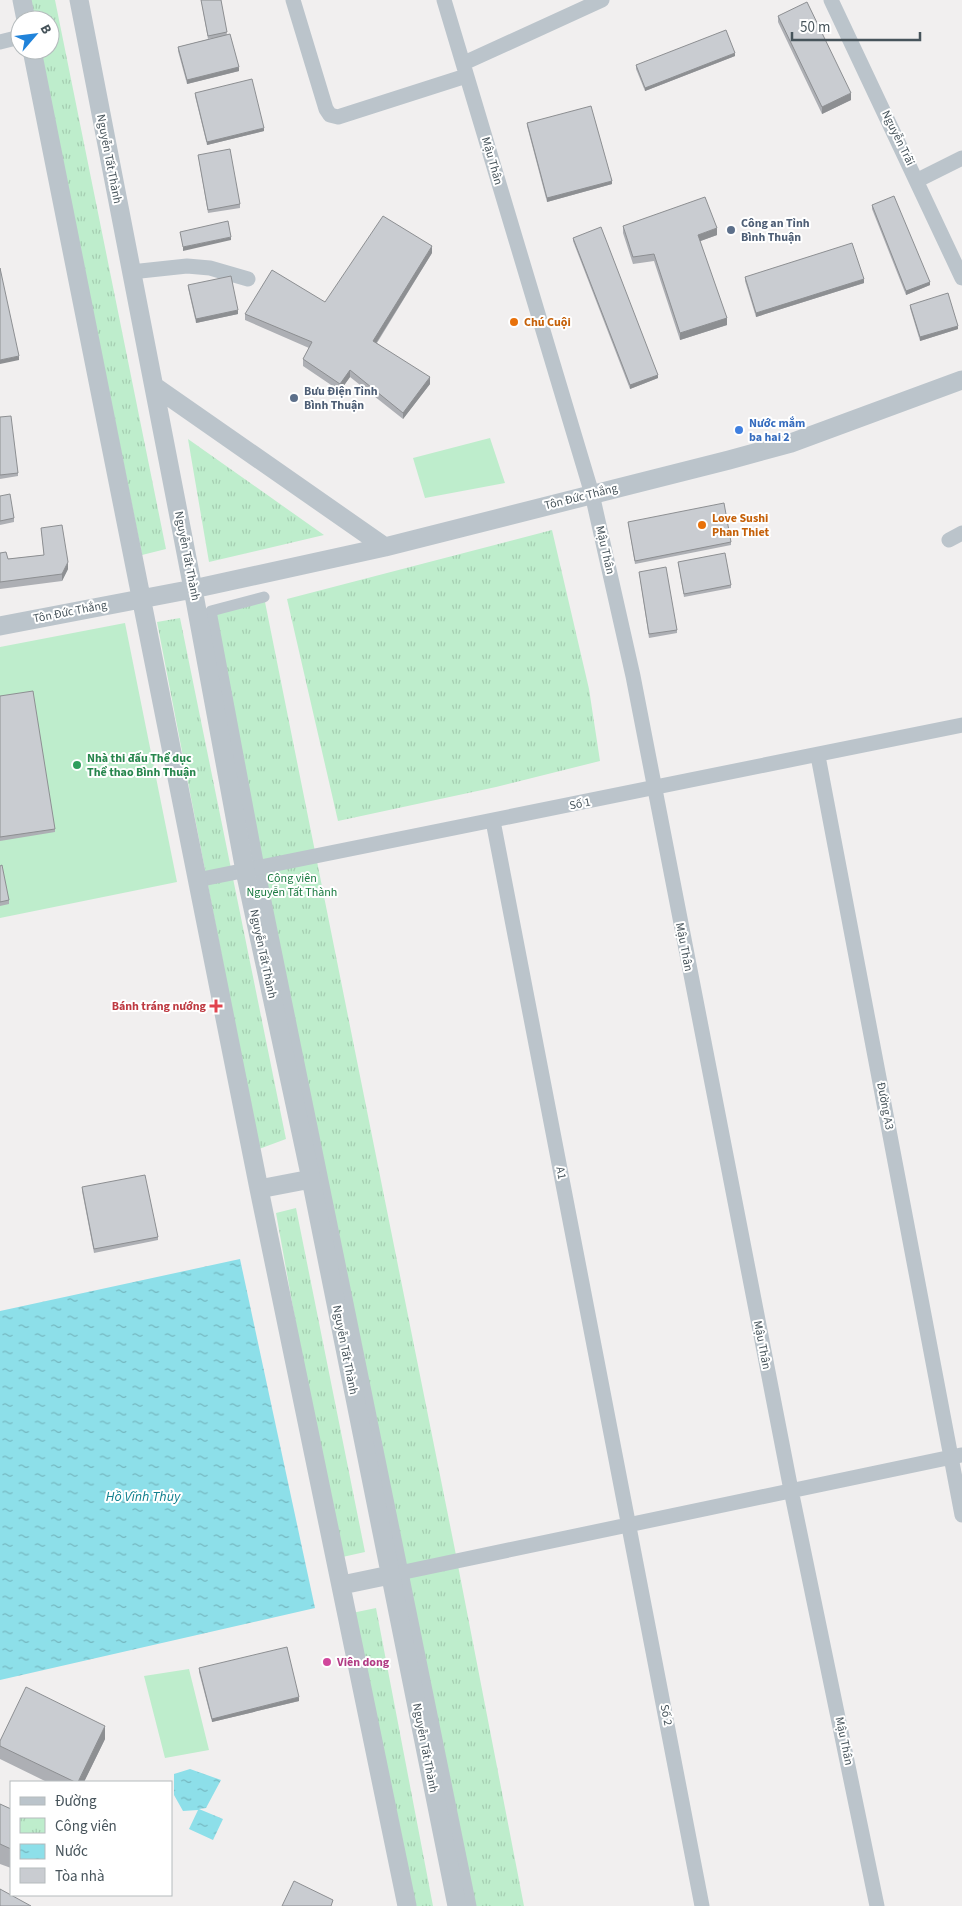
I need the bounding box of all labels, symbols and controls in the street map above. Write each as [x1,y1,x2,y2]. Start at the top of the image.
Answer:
north arrow [10,10,60,60]
scale bar [792,10,920,42]
text: 50 m [800,17,830,38]
text: B [35,21,57,38]
street label: Nguyễn Trãi [877,107,919,169]
street label: Nguyễn Tất Thành [92,113,126,205]
street label: Mậu Thân [477,135,507,187]
place label: Công an Tỉnh Bình Thuận [741,215,810,246]
marker: Công an Tỉnh Bình Thuận [725,224,737,236]
place label: Chú Cuội [524,314,571,331]
marker: Chú Cuội [508,316,520,328]
place label: Bưu Điện Tỉnh Bình Thuận [304,383,378,414]
marker: Bưu Điện Tỉnh Bình Thuận [288,392,300,404]
place label: Nước mắm ba hai 2 [749,415,805,446]
marker: Nước mắm ba hai 2 [733,424,745,436]
street label: Tôn Đức Thắng [543,480,619,514]
street label: Nguyễn Tất Thành [170,510,204,602]
place label: Love Sushi Phan Thiet [712,510,770,541]
marker: Love Sushi Phan Thiet [696,519,708,531]
street label: Mậu Thân [591,524,619,576]
street label: Tôn Đức Thắng [32,597,108,627]
place label: Nhà thi đấu Thể dục Thể thao Bình Thuận [87,750,196,781]
marker: Nhà thi đấu Thể dục Thể thao Bình Thuận [71,759,83,771]
street label: Số 1 [568,794,592,814]
park label: Công viên Nguyễn Tất Thành [247,870,337,901]
street label: Nguyễn Tất Thành [245,908,281,1000]
street label: Mậu Thân [671,921,697,973]
place label: Bánh tráng nướng [112,998,207,1015]
marker: Bánh tráng nướng [210,1000,222,1012]
street label: Đường A3 [872,1081,898,1131]
street label: A1 [551,1165,571,1181]
street label: Nguyễn Tất Thành [328,1304,362,1396]
street label: Mậu Thân [749,1319,775,1371]
water label: Hồ Vĩnh Thủy [106,1487,181,1507]
place label: Viên dong [336,1654,390,1671]
marker: Viên dong [321,1656,333,1668]
street label: Nguyễn Tất Thành [408,1702,442,1794]
street label: Số 2 [656,1703,676,1727]
street label: Mậu Thân [831,1715,857,1767]
legend [10,1781,172,1896]
text: Đường [55,1791,97,1812]
text: Công viên [55,1816,117,1837]
text: Nước [55,1841,88,1862]
text: Tòa nhà [55,1866,104,1887]

